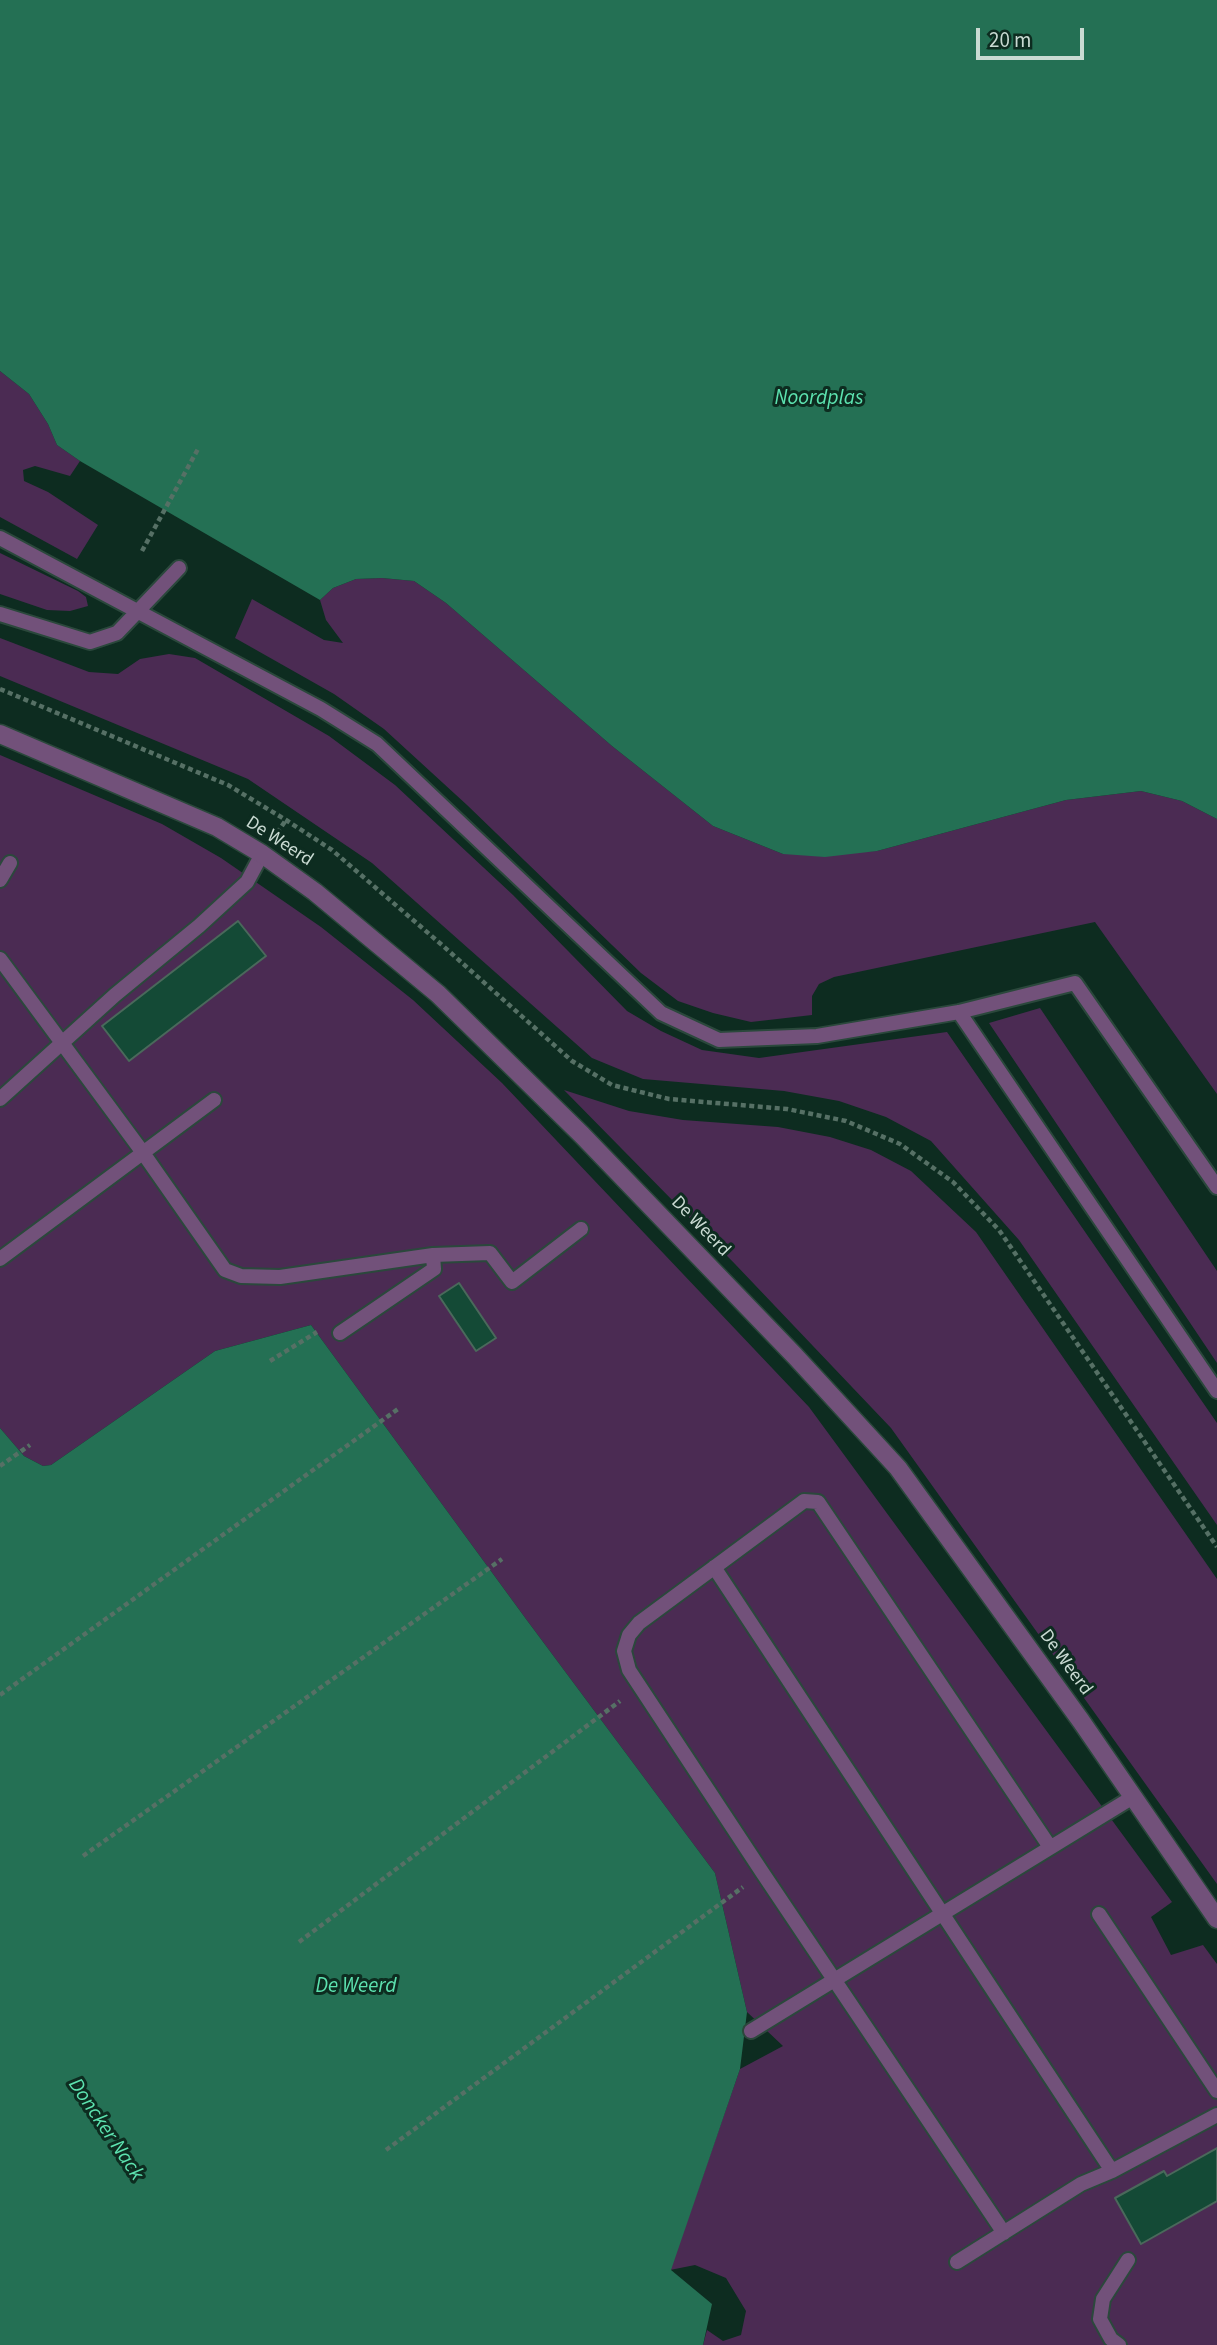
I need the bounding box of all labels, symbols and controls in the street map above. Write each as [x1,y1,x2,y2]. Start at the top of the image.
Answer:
scale bar [979,14,1088,58]
text: 20 m [989,25,1031,55]
water label: Noordplas [775,386,863,412]
street label: De Weerd [241,812,317,872]
street label: De Weerd [666,1192,734,1262]
street label: De Weerd [1034,1626,1096,1700]
water label: De Weerd [316,1974,396,2000]
water label: Doncker Nack [62,2074,148,2186]

